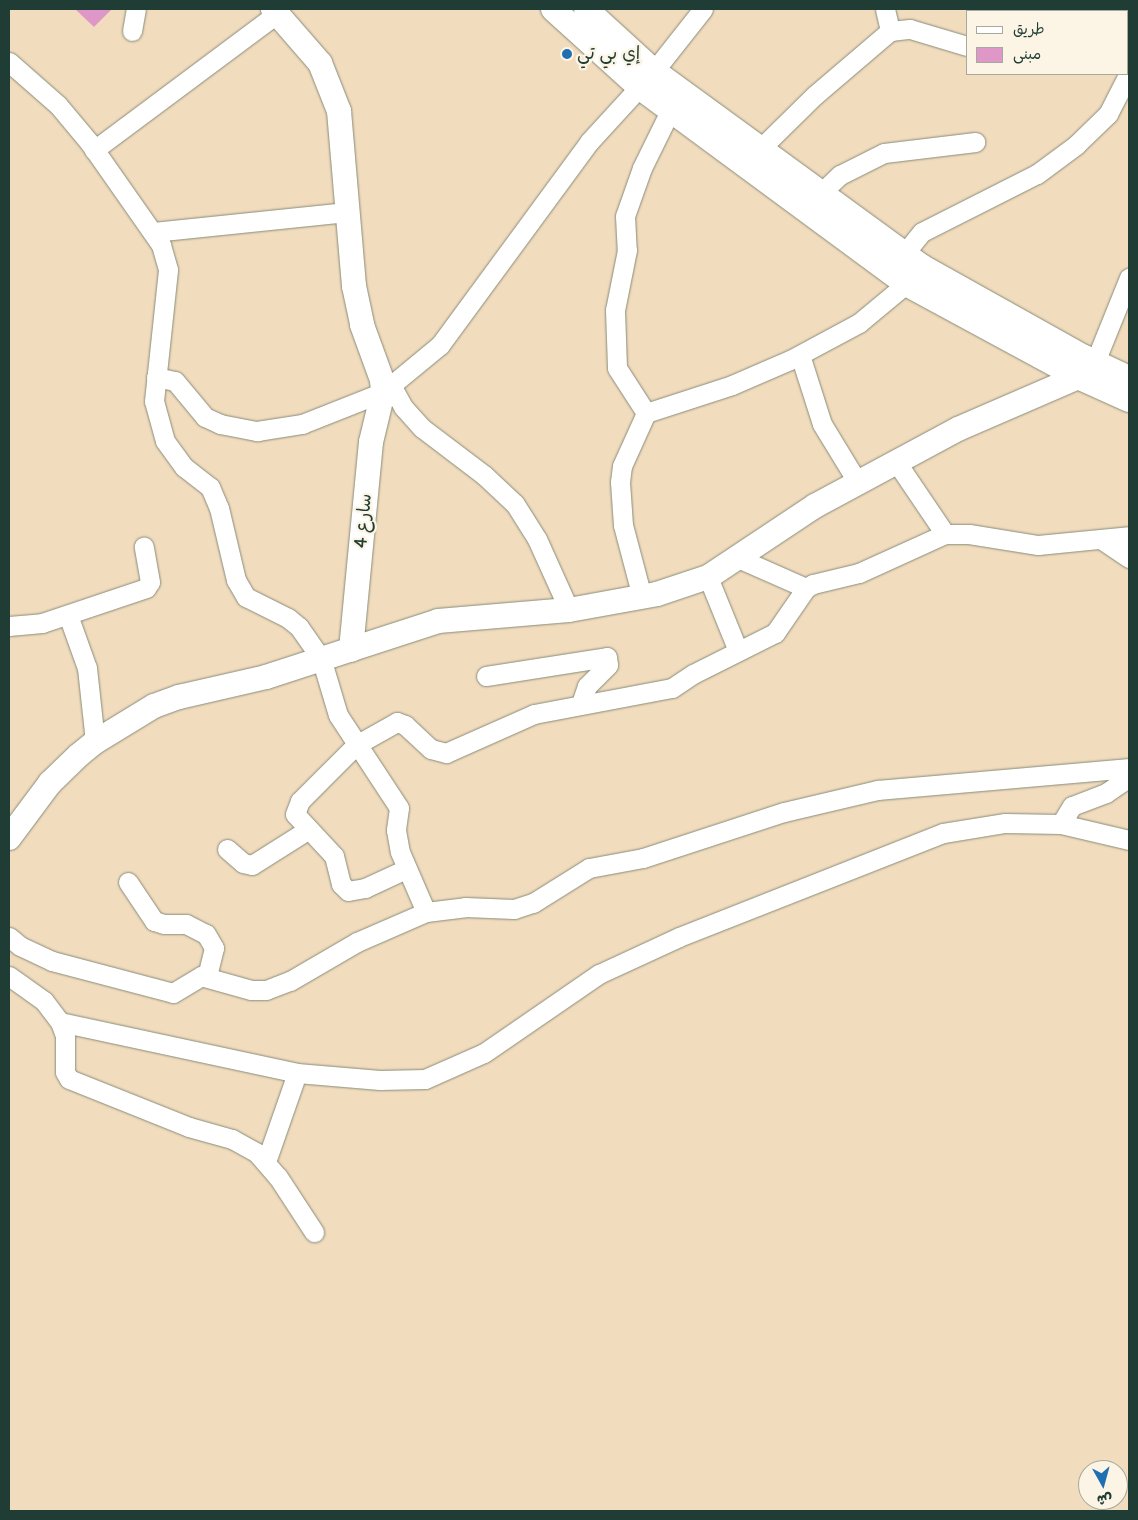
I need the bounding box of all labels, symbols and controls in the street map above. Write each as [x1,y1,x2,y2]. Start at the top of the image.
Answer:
legend [966,10,1128,75]
text: طريق [1013,20,1045,39]
place label: إي بي تي [577,43,640,65]
text: مبنى [1013,45,1041,64]
marker: إي بي تي [561,48,573,60]
street label: سارع 4 [351,493,377,549]
north arrow [1078,1460,1128,1510]
text: ش [1096,1490,1113,1509]

